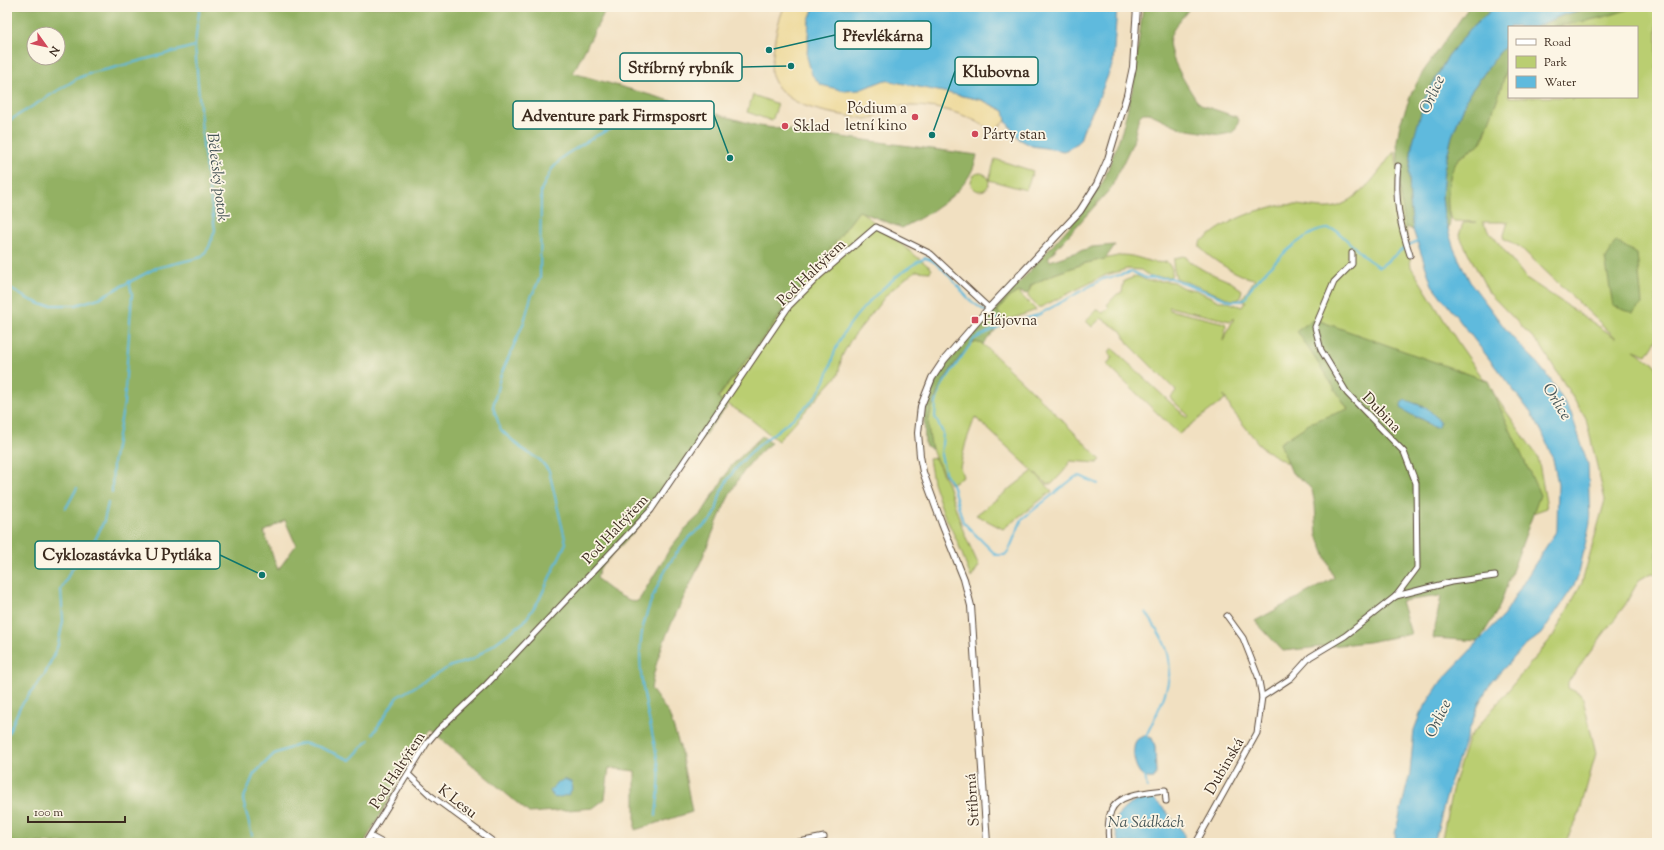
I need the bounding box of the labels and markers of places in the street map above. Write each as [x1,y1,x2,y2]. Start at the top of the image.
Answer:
callout: Převlékárna [835,21,931,49]
callout: Stříbrný rybník [620,53,742,81]
callout: Klubovna [955,57,1038,85]
place label: Pódium a letní kino [845,99,907,137]
callout: Adventure park Firmsposrt [513,101,714,129]
marker: Pódium a letní kino [910,112,920,122]
place label: Sklad [793,117,830,138]
marker: Sklad [780,121,790,131]
place label: Párty stan [983,125,1046,146]
marker: Párty stan [970,129,980,139]
place label: Hájovna [983,311,1037,332]
marker: Hájovna [970,315,980,325]
callout: Cyklozastávka U Pytláka [35,541,220,569]

